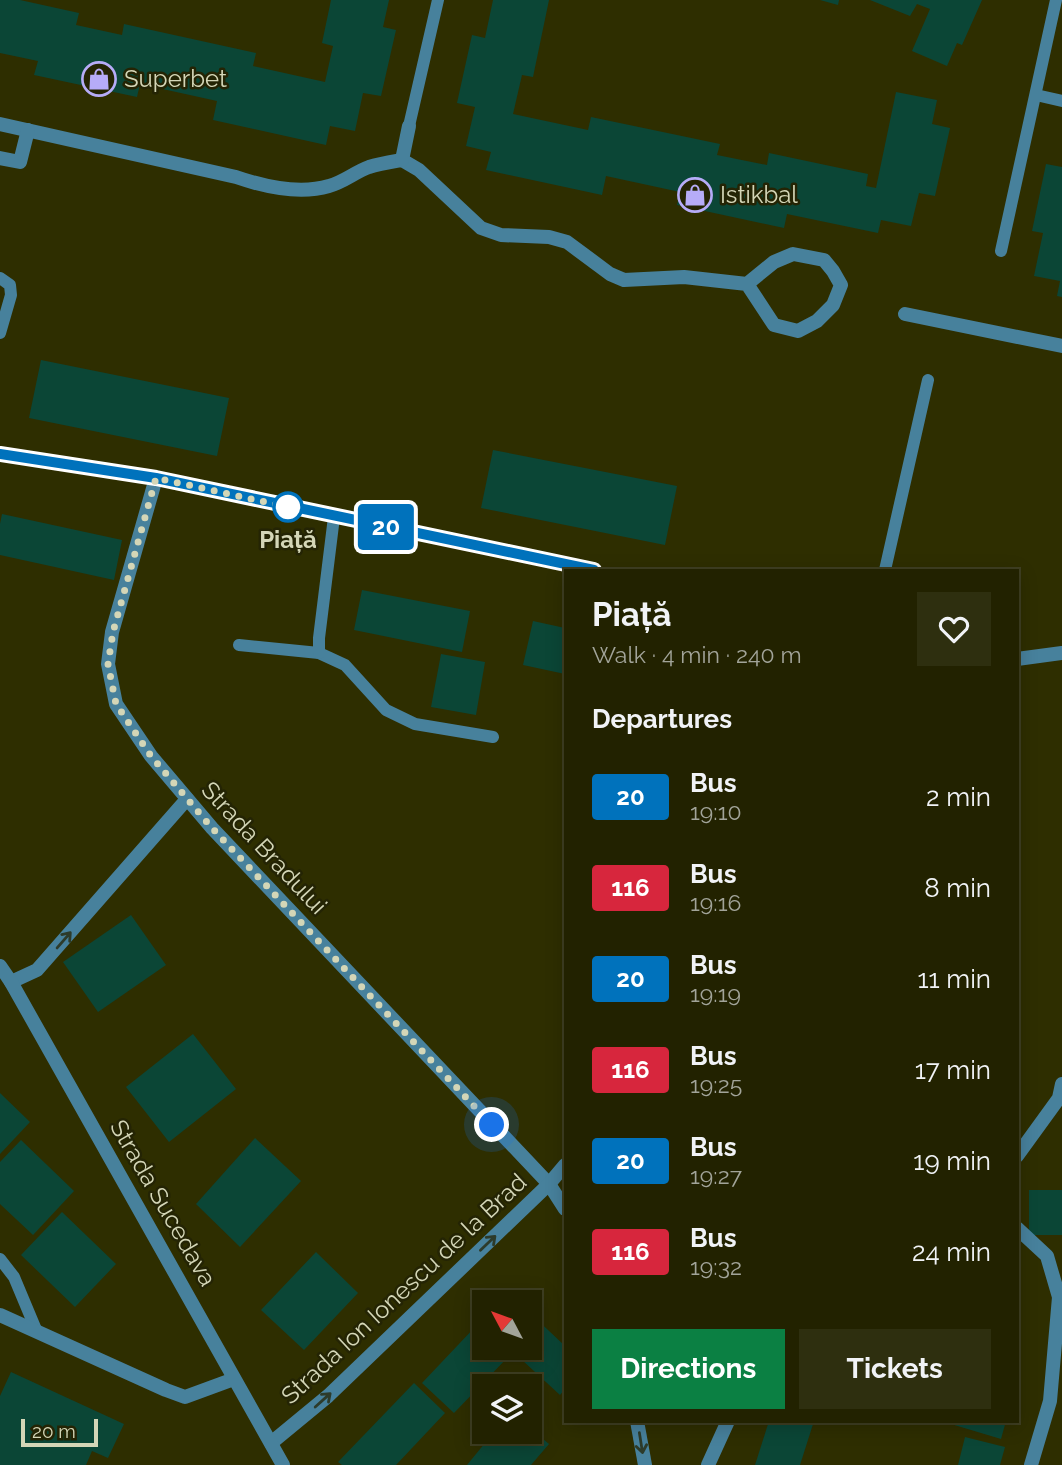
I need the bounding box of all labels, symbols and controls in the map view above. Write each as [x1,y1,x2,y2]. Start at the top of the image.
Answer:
shop icon: Superbet [80,60,118,98]
place label: Superbet [124,64,227,93]
shop icon: Istikbal [676,176,714,214]
place label: Istikbal [720,180,798,209]
marker: Piață [273,492,303,522]
line badge: 20 [354,504,418,550]
text: 20 [372,512,400,541]
place label: Piață [259,525,317,554]
button: heart [917,592,991,666]
text: Piață [592,595,671,634]
text: Walk · 4 min · 240 m [592,641,802,668]
text: Departures [592,704,732,734]
text: Bus [690,768,737,798]
street label: Strada Bradului [196,775,333,920]
text: 20 [616,782,645,811]
text: 2 min [926,782,991,812]
text: 19:10 [690,798,742,825]
text: Bus [690,859,737,889]
text: 116 [611,873,650,902]
text: 8 min [924,873,991,903]
text: 19:16 [690,889,741,916]
one-way arrow [55,932,72,949]
text: Bus [690,950,737,980]
text: 20 [616,964,645,993]
text: 11 min [917,964,991,994]
text: 19:19 [690,980,741,1007]
text: Bus [690,1041,737,1071]
text: 116 [611,1055,650,1084]
text: 17 min [915,1055,991,1085]
text: 19:25 [690,1071,742,1098]
your location [474,1107,509,1142]
street label: Strada Sucedava [104,1114,223,1291]
text: Bus [690,1132,737,1162]
text: 20 [616,1146,645,1175]
text: 19 min [913,1146,991,1176]
text: 19:27 [690,1162,742,1189]
street label: Strada Ion Ionescu de la Brad [275,1167,532,1410]
text: Bus [690,1223,737,1253]
one-way arrow [479,1234,496,1251]
text: 116 [611,1237,650,1266]
text: 24 min [912,1237,991,1267]
text: 19:32 [690,1253,742,1280]
north arrow [472,1290,542,1360]
map controls [472,1290,542,1444]
button: Directions [592,1329,785,1409]
button: Tickets [799,1329,991,1409]
button: layers [472,1374,542,1444]
one-way arrow [314,1392,332,1408]
scale bar [21,1416,98,1448]
text: 20 m [32,1420,76,1442]
one-way arrow [635,1431,648,1454]

